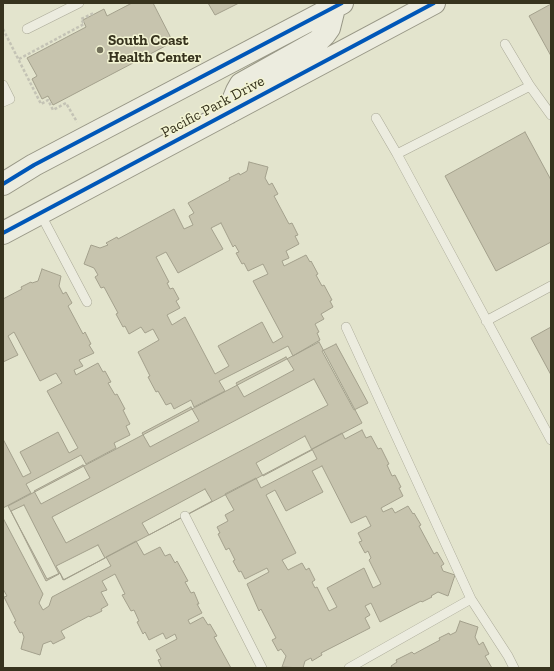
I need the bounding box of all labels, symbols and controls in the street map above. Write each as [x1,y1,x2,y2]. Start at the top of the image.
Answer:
place label: South Coast Health Center [108,32,201,67]
marker: South Coast Health Center [95,45,105,55]
street label: Pacific Park Drive [158,72,268,142]

